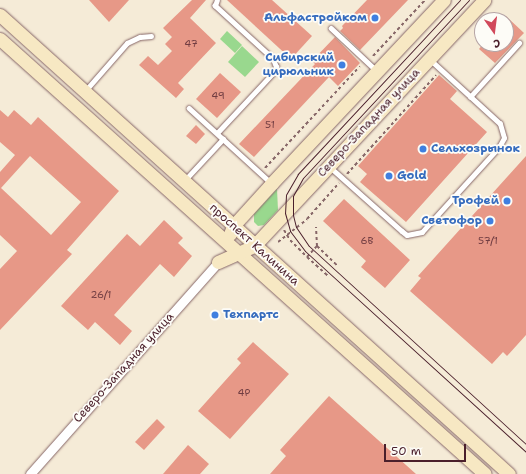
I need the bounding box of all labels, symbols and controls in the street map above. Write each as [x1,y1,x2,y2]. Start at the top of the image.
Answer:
place label: Альфастройком [264,11,367,25]
north arrow [474,12,514,52]
marker: Альфастройком [370,13,380,23]
text: С [492,35,502,51]
house number: 47 [184,38,198,50]
place label: Сибирский цирюльник [263,51,334,79]
marker: Сибирский цирюльник [337,60,347,70]
street label: Северо-Западная улица [315,66,423,180]
house number: 49 [211,90,225,102]
house number: 51 [265,119,275,131]
place label: Сельхозрынок [431,142,520,156]
marker: Сельхозрынок [418,144,428,154]
place label: Gold [397,169,427,183]
marker: Gold [384,171,394,181]
place label: Трофей [452,194,499,208]
marker: Трофей [502,196,512,206]
street label: проспект Калинина [206,201,302,289]
place label: Светофор [421,214,482,228]
marker: Светофор [485,216,495,226]
house number: 6В [361,235,373,247]
house number: 57/1 [478,235,498,247]
house number: 26/1 [90,289,112,301]
place label: Техпартс [223,308,279,322]
street label: Северо-Западная улица [71,310,177,426]
marker: Техпартс [210,310,220,320]
house number: 4Р [238,387,250,399]
scale bar [386,436,468,462]
text: 50 m [391,443,421,459]

